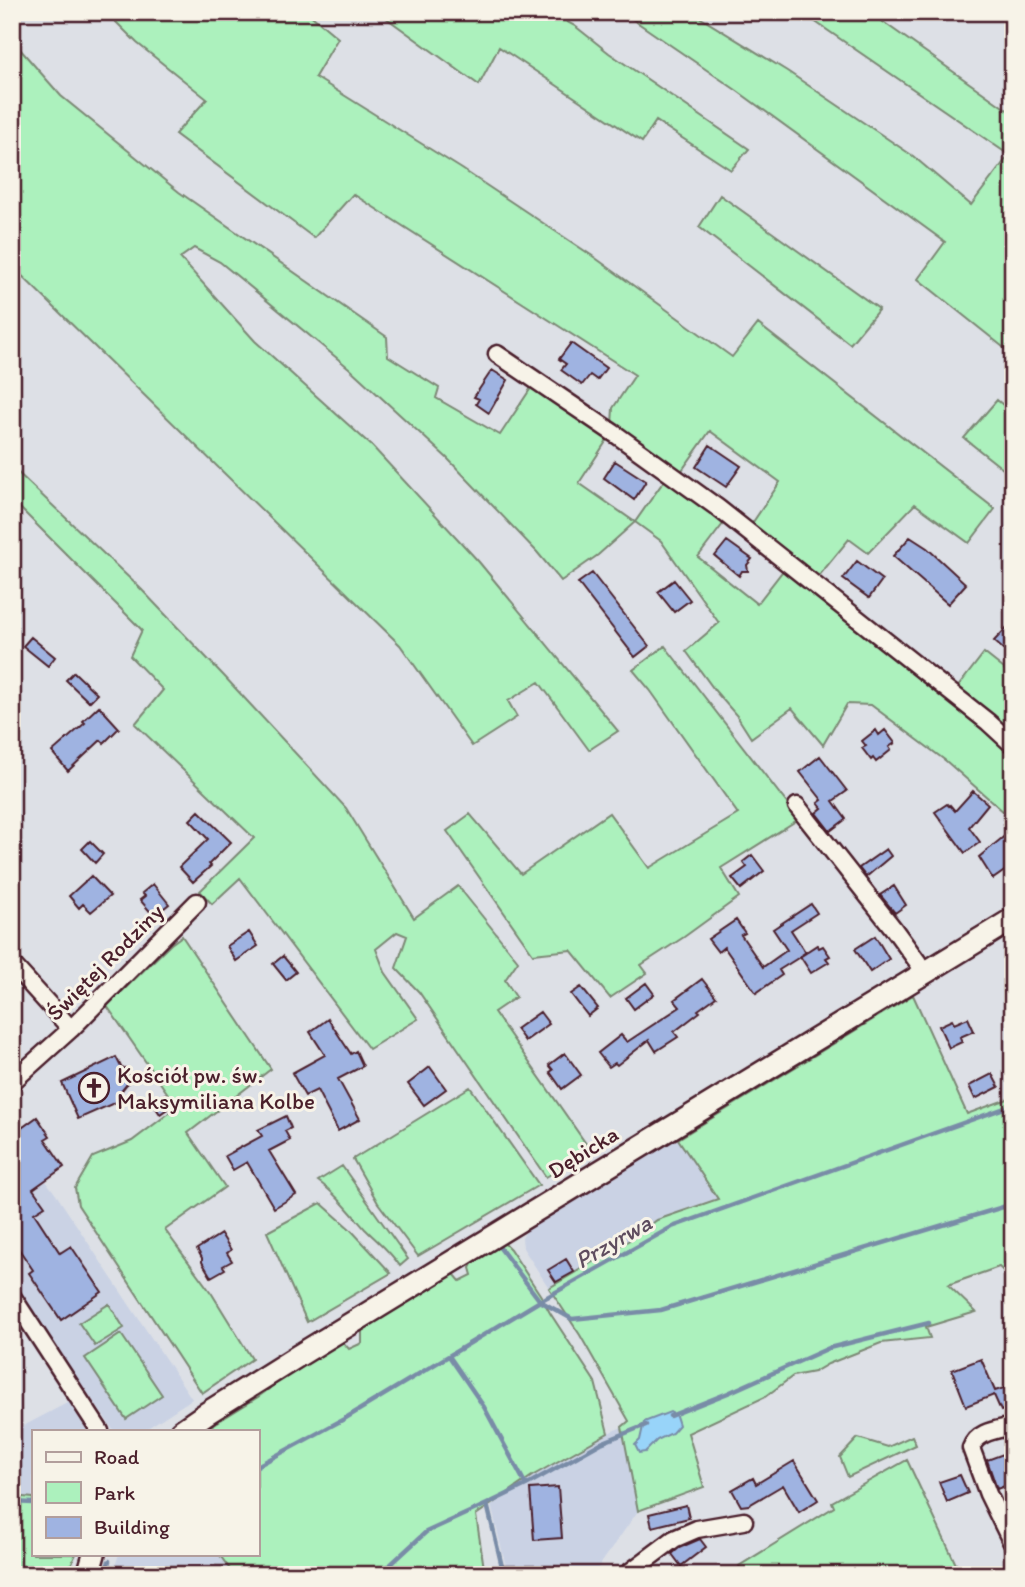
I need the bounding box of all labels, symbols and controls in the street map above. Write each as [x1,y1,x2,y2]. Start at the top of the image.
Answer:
street label: Świętej Rodziny [41,897,170,1026]
place label: Kościół pw. św. Maksymiliana Kolbe [117,1061,315,1115]
church icon: Kościół pw. św. Maksymiliana Kolbe [77,1071,111,1105]
street label: Dębicka [543,1120,623,1184]
water label: Przyrwa [569,1207,657,1275]
legend [32,1430,259,1556]
text: Road [94,1444,140,1469]
text: Park [94,1480,136,1505]
text: Building [94,1514,170,1539]

